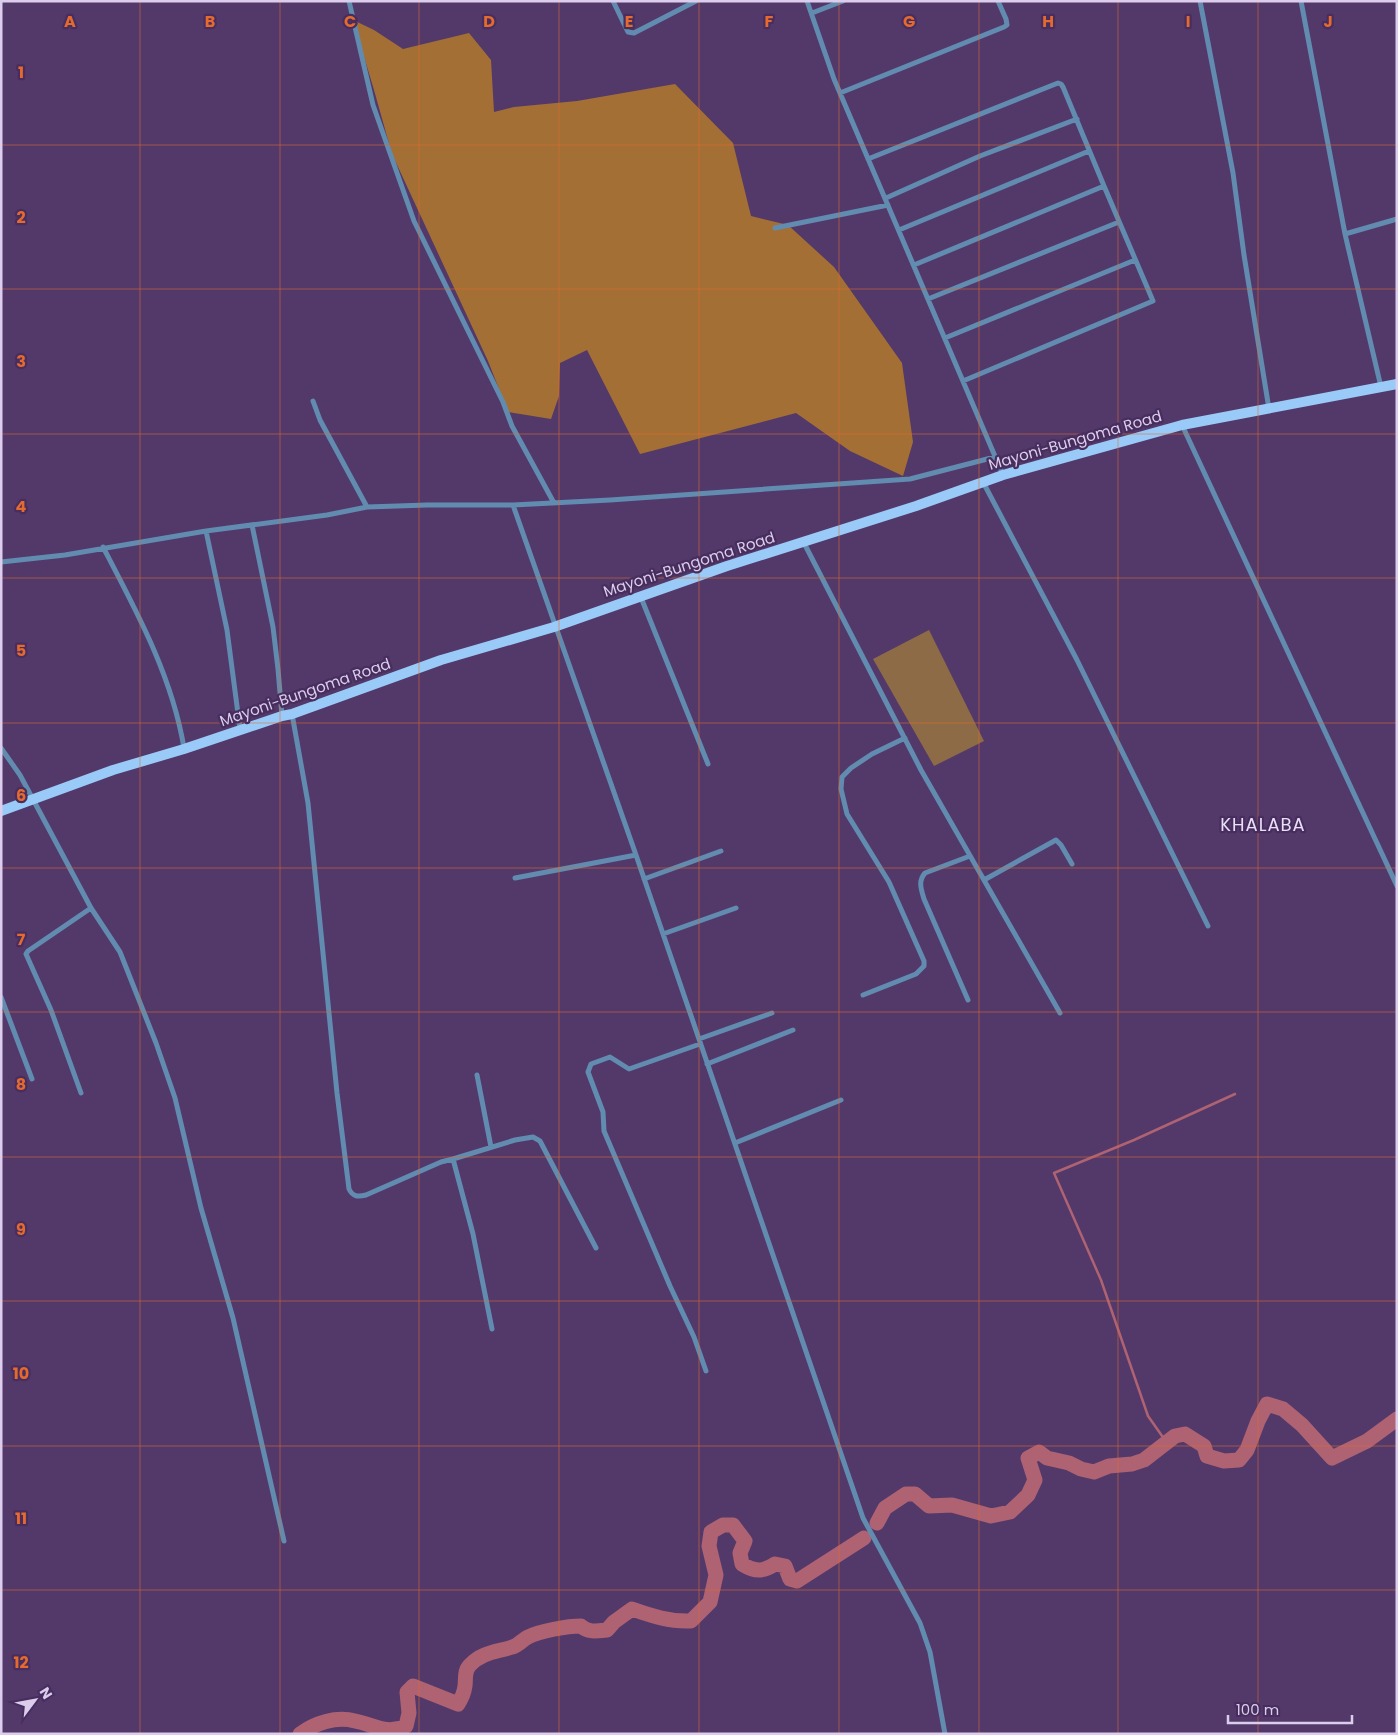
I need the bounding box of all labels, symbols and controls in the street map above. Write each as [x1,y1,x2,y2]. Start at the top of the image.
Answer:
text: A [64,10,76,33]
text: B [205,10,215,33]
text: C [344,10,356,33]
text: D [483,10,495,33]
text: E [625,10,633,33]
text: F [765,10,774,33]
text: G [903,10,915,33]
text: H [1042,10,1054,33]
text: I [1186,10,1190,33]
text: J [1323,10,1333,33]
text: 1 [18,61,24,84]
text: 2 [16,206,26,229]
text: 3 [16,350,26,373]
street label: Mayoni-Bungoma Road [986,405,1164,475]
text: 4 [16,495,27,518]
street label: Mayoni-Bungoma Road [600,526,778,602]
text: 5 [16,639,26,662]
street label: Mayoni-Bungoma Road [217,653,393,731]
text: 6 [16,784,26,807]
district label: KHALABA [1220,812,1306,837]
text: 7 [17,928,26,951]
text: 8 [16,1073,26,1096]
text: 9 [16,1218,26,1241]
text: 10 [13,1362,29,1385]
text: 11 [15,1507,27,1530]
text: 12 [13,1651,29,1674]
north arrow [10,1675,60,1725]
text: N [35,1683,57,1703]
scale bar [1228,1692,1352,1724]
text: 100 m [1236,1699,1279,1720]

